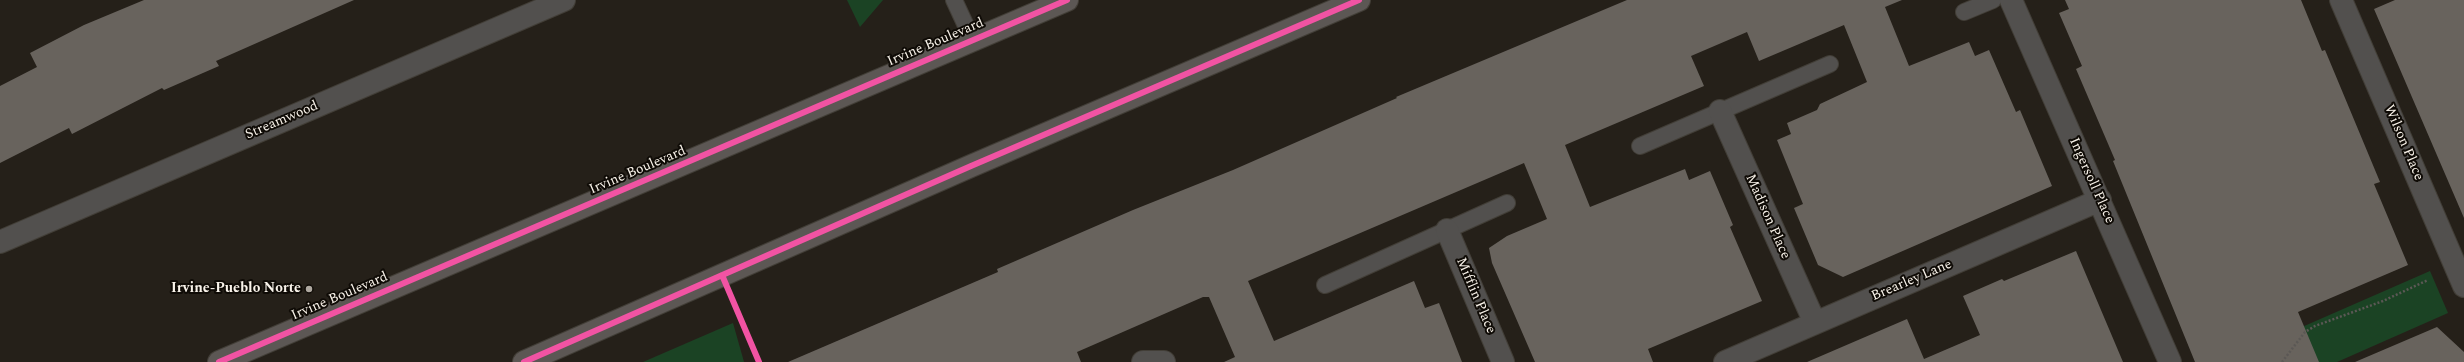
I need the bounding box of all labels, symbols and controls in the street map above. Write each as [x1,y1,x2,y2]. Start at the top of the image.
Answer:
street label: Irvine Boulevard [885,15,987,71]
street label: Streamwood [243,98,321,144]
street label: Wilson Place [2379,103,2427,183]
street label: Ingersoll Place [2065,136,2117,226]
street label: Irvine Boulevard [587,143,689,199]
street label: Madison Place [1741,172,1793,262]
street label: Mifflin Place [1451,255,1499,337]
street label: Brearley Lane [1869,257,1955,305]
street label: Irvine Boulevard [289,269,391,325]
place label: Irvine-Pueblo Norte [171,281,301,297]
marker: Irvine-Pueblo Norte [304,284,314,294]

